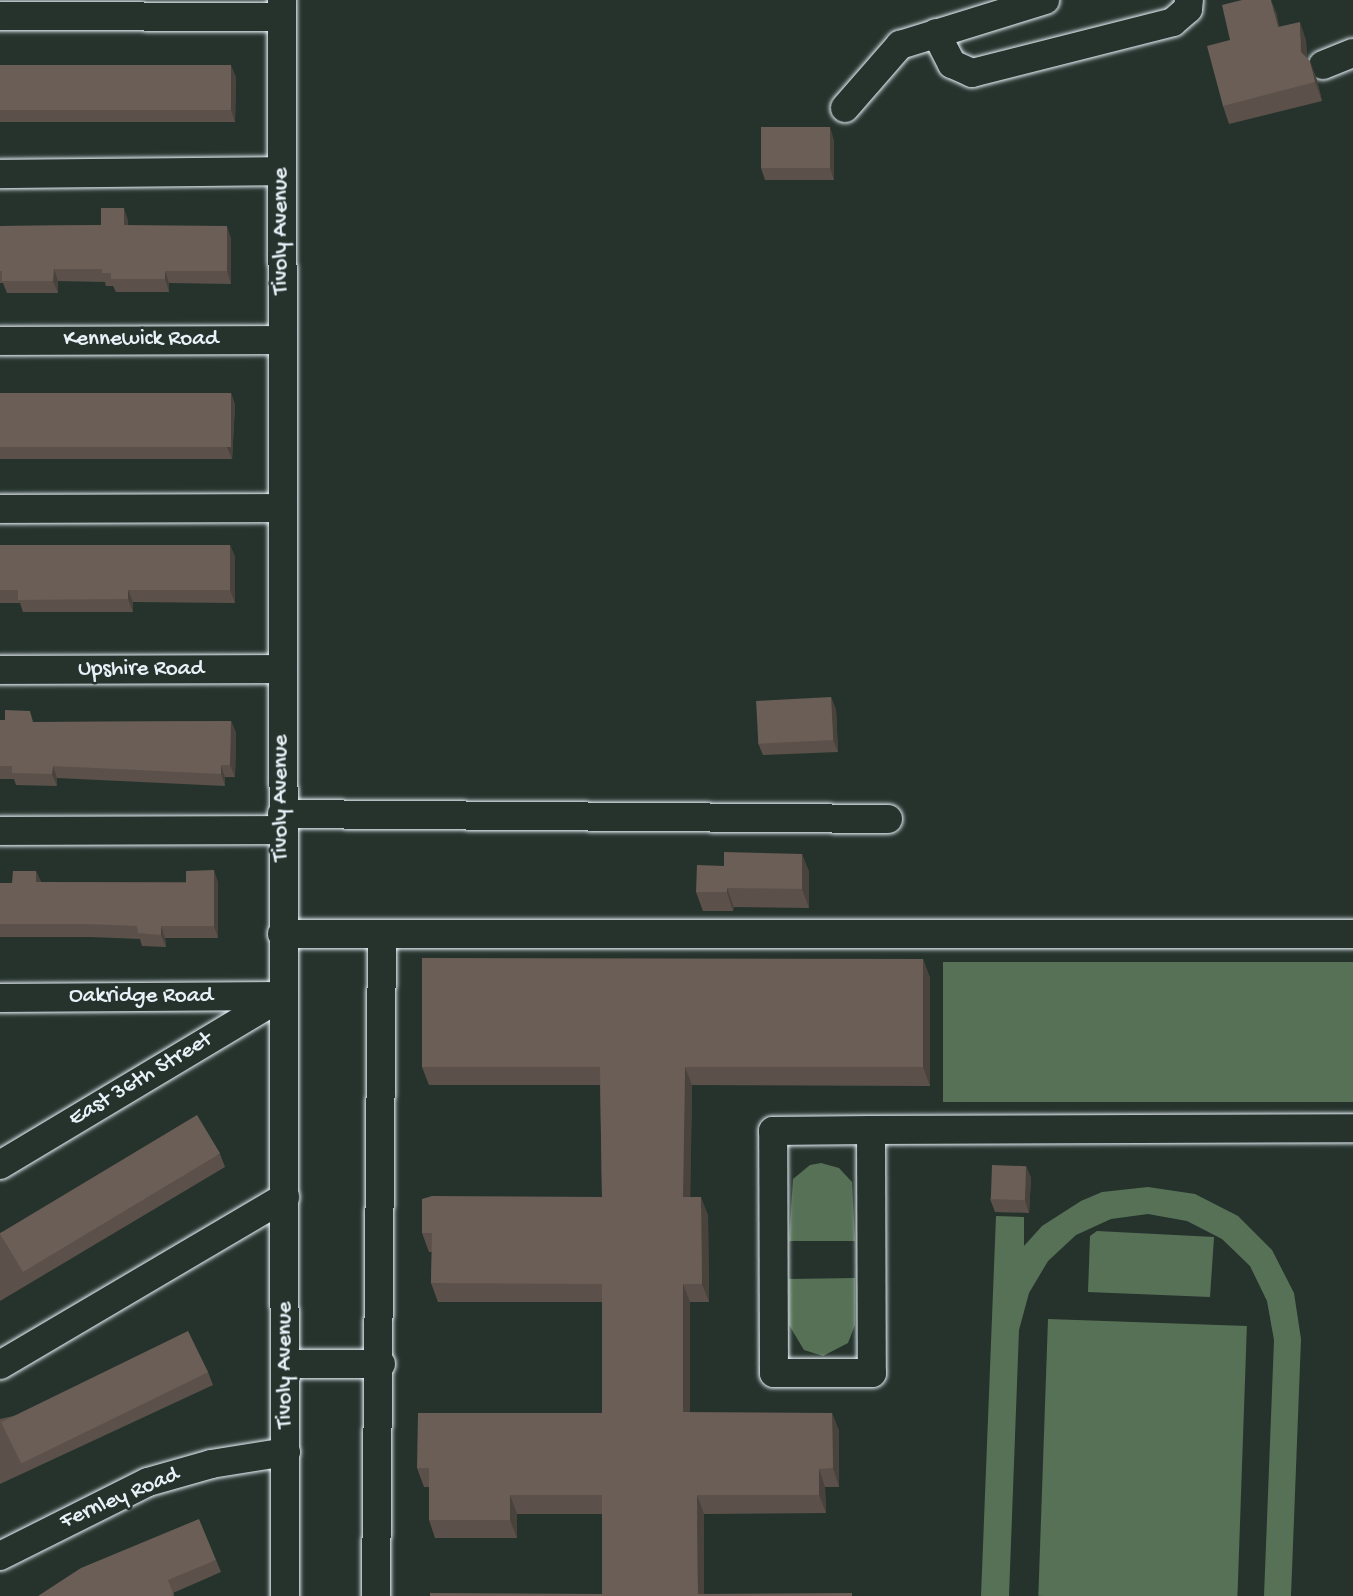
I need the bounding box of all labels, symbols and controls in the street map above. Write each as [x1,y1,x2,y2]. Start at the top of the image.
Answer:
street label: Tivoly Avenue [268,168,296,294]
street label: Kennewick Road [64,326,218,354]
street label: Upshire Road [78,656,204,684]
street label: Tivoly Avenue [268,735,296,861]
street label: Oakridge Road [69,983,213,1011]
street label: East 36th Street [64,1026,218,1134]
street label: Tivoly Avenue [272,1302,300,1428]
street label: Fernley Road [56,1462,184,1536]

